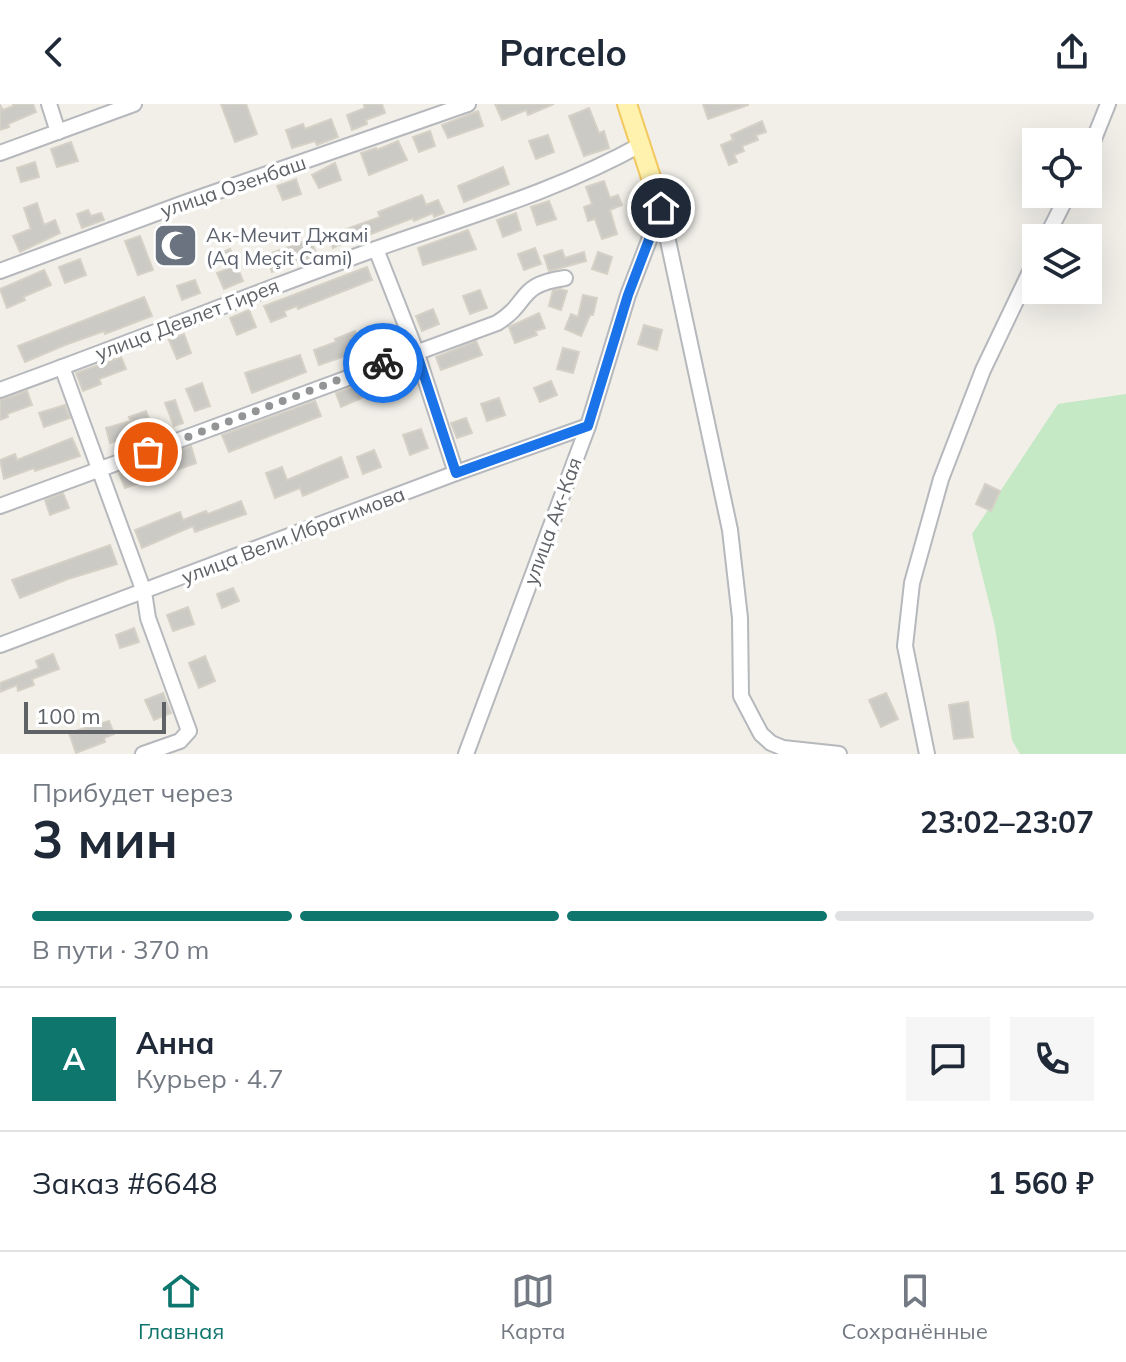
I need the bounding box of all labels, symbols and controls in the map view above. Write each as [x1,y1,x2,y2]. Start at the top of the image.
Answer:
icon: back [32,30,76,74]
text: Parcelo [499,30,627,75]
icon: share [1050,30,1094,74]
map controls [1022,128,1102,304]
button: locate [1022,128,1102,208]
street label: улица Озенбаш [157,149,309,223]
pin [627,174,695,242]
icon: home [639,186,683,230]
mosque icon: Ак-Мечит Джамі (Aq Meçit Cami) [151,221,199,269]
place label: Ак-Мечит Джамі (Aq Meçit Cami) [206,222,369,270]
button: layers [1022,224,1102,304]
street label: улица Девлет Гирея [92,272,282,366]
courier [343,323,423,403]
icon: bike [361,341,405,385]
pin [114,418,182,486]
icon: bag [126,430,170,474]
street label: улица Ак-Кая [517,454,587,588]
street label: улица Вели Ибрагимова [178,481,408,589]
scale bar [24,698,166,734]
text: 100 m [36,702,101,730]
text: Прибудет через [32,776,233,809]
text: 23:02–23:07 [920,803,1094,841]
text: 3 мин [32,806,178,871]
text: В пути · 370 m [32,933,209,966]
button: chat [906,1017,990,1101]
button: phone [1010,1017,1094,1101]
text: Анна [136,1024,215,1062]
text: А [63,1040,85,1078]
text: Курьер · 4.7 [136,1062,284,1095]
text: Заказ #6648 [32,1164,217,1202]
text: 1 560 ₽ [988,1164,1094,1202]
tab: Главная [138,1269,224,1345]
tab: Карта [501,1269,565,1345]
tab: Сохранённые [841,1269,988,1345]

